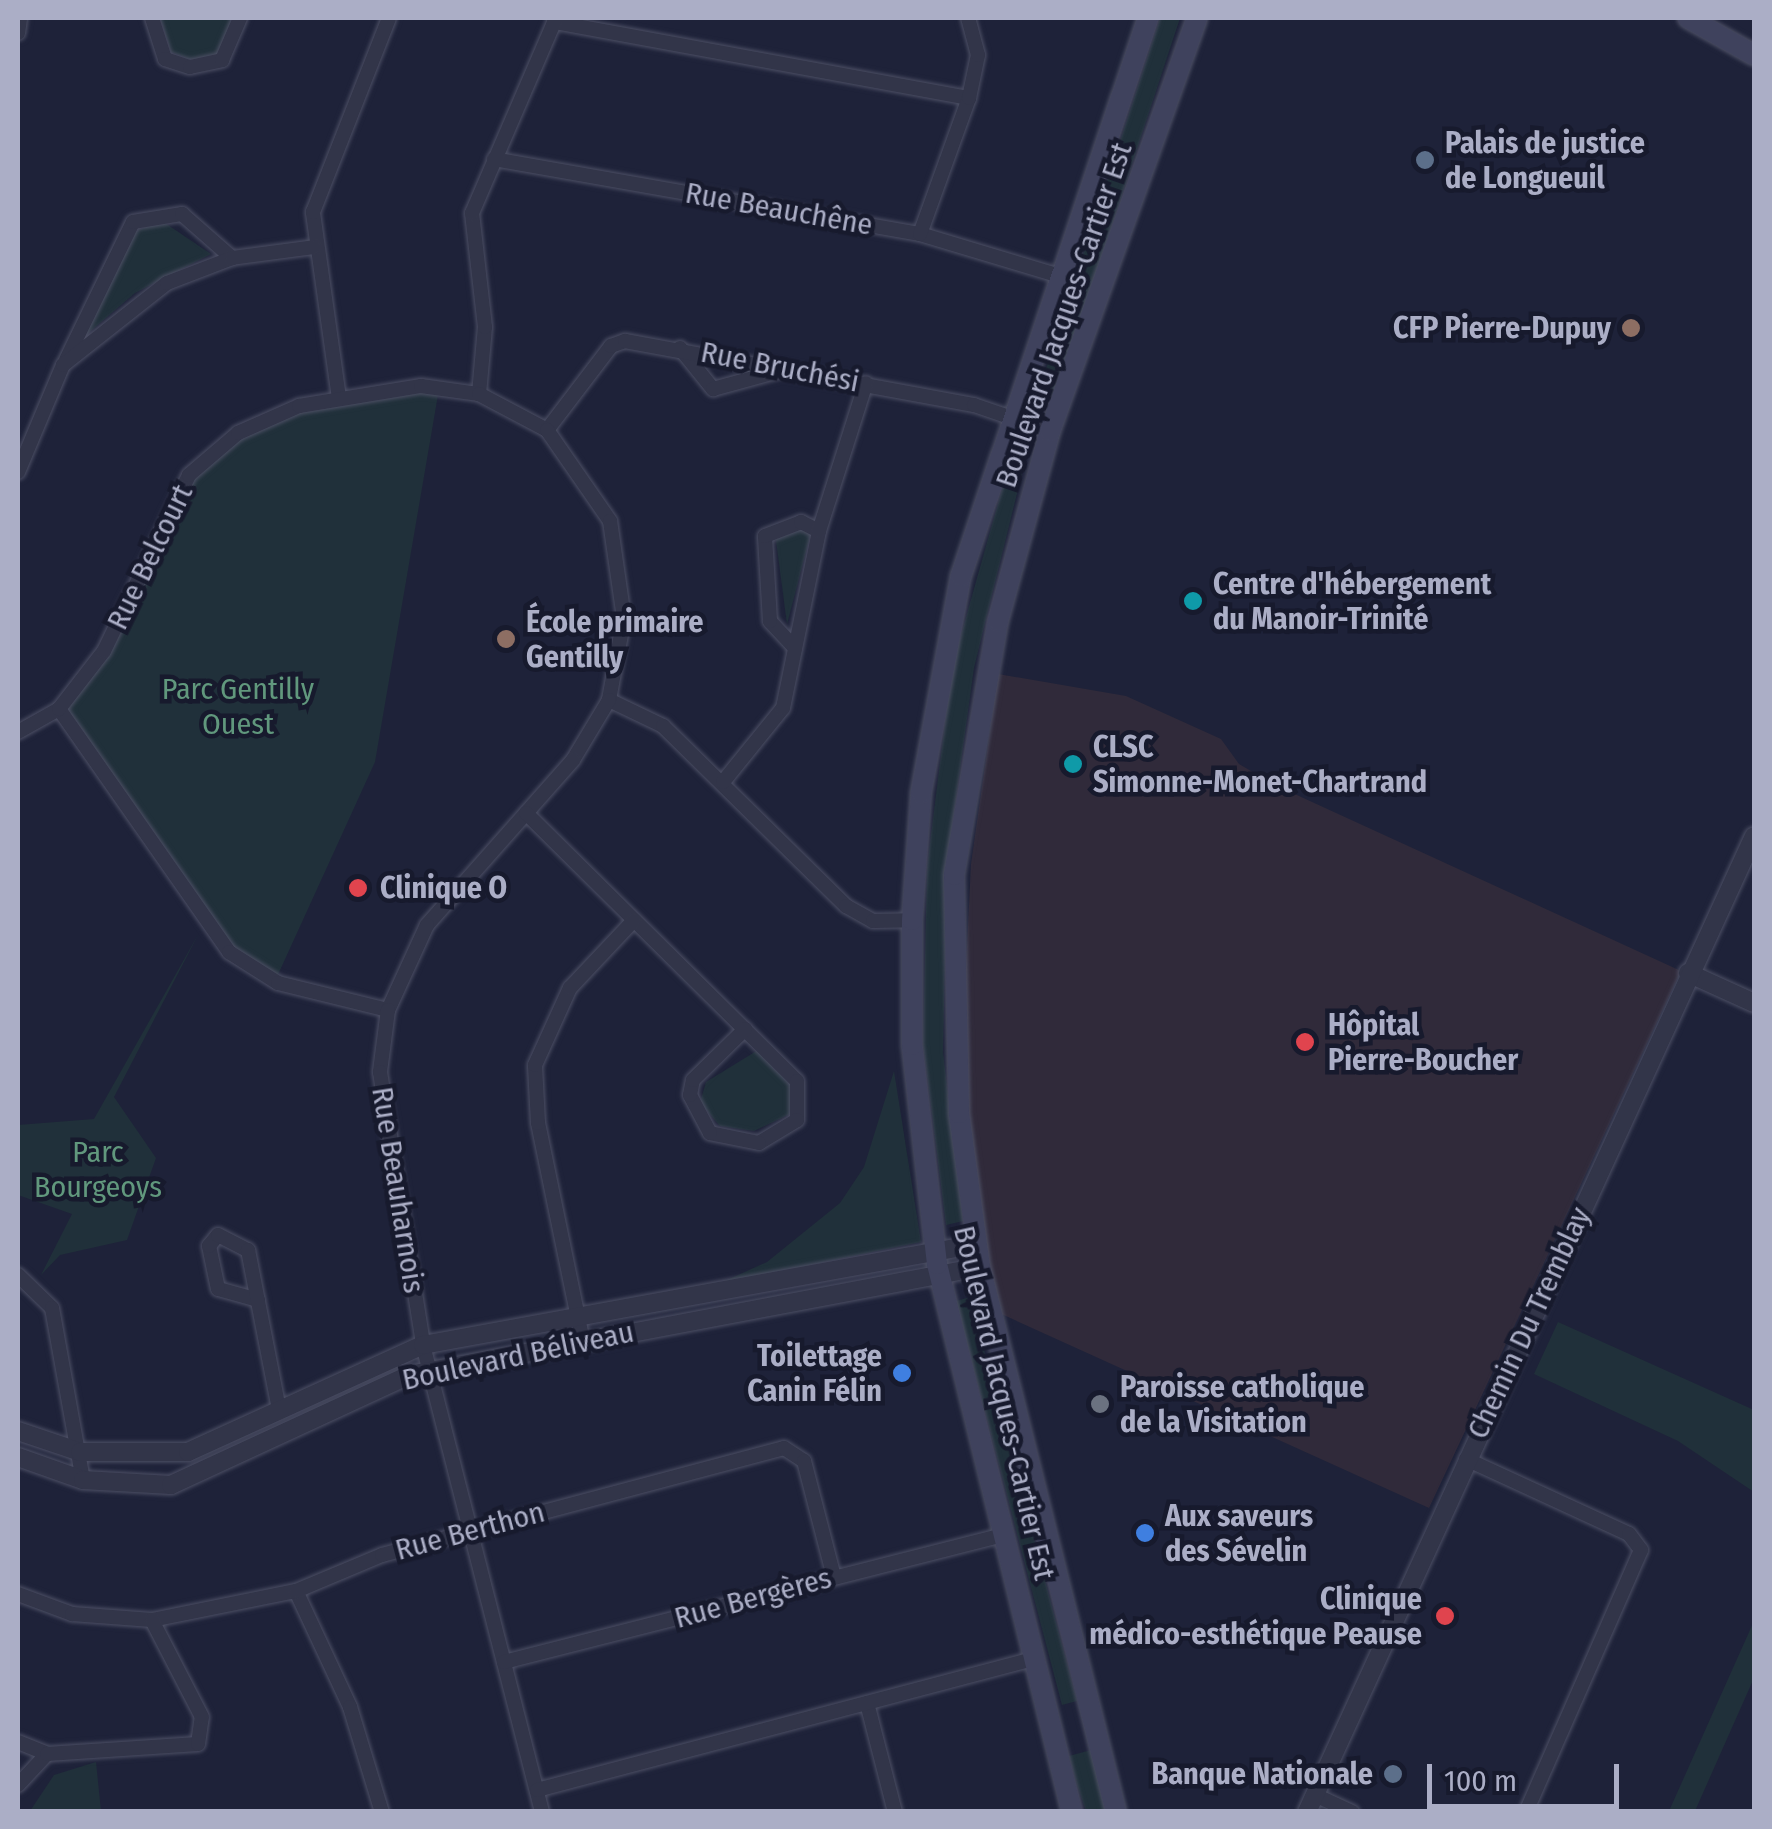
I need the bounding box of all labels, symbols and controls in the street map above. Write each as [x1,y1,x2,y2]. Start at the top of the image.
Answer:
place label: Palais de justice de Longueuil [1445,125,1645,196]
street label: Boulevard Jacques-Cartier Est [988,138,1140,492]
marker: Palais de justice de Longueuil [1414,149,1436,171]
street label: Rue Beauchêne [683,175,875,243]
place label: CFP Pierre-Dupuy [1393,310,1611,346]
marker: CFP Pierre-Dupuy [1620,317,1642,339]
street label: Rue Bruchési [698,334,862,400]
street label: Rue Belcourt [99,479,201,635]
place label: Centre d'hébergement du Manoir-Trinité [1213,566,1491,636]
marker: Centre d'hébergement du Manoir-Trinité [1182,590,1204,612]
place label: École primaire Gentilly [526,604,704,674]
marker: École primaire Gentilly [495,628,517,650]
park label: Parc Gentilly Ouest [162,671,314,742]
place label: CLSC Simonne-Monet-Chartrand [1093,729,1427,800]
marker: CLSC Simonne-Monet-Chartrand [1062,753,1084,775]
place label: Clinique O [380,870,507,906]
marker: Clinique O [345,875,371,901]
place label: Hôpital Pierre-Boucher [1328,1007,1518,1078]
marker: Hôpital Pierre-Boucher [1292,1029,1318,1055]
street label: Rue Beauharnois [364,1084,432,1296]
park label: Parc Bourgeoys [34,1134,162,1204]
street label: Chemin Du Tremblay [1460,1202,1598,1444]
street label: Boulevard Jacques-Cartier Est [946,1222,1062,1584]
street label: Boulevard Béliveau [399,1314,637,1398]
place label: Toilettage Canin Félin [747,1338,882,1408]
marker: Toilettage Canin Félin [891,1362,913,1384]
place label: Paroisse catholique de la Visitation [1120,1369,1364,1440]
marker: Paroisse catholique de la Visitation [1089,1393,1111,1415]
street label: Rue Berthon [392,1494,548,1568]
place label: Aux saveurs des Sévelin [1165,1498,1313,1568]
marker: Aux saveurs des Sévelin [1134,1522,1156,1544]
street label: Rue Bergères [671,1560,835,1636]
place label: Clinique médico-esthétique Peause [1089,1581,1422,1652]
marker: Clinique médico-esthétique Peause [1432,1603,1458,1629]
scale bar [1432,1744,1624,1806]
place label: Banque Nationale [1151,1756,1373,1792]
marker: Banque Nationale [1382,1763,1404,1785]
text: 100 m [1444,1763,1517,1799]

